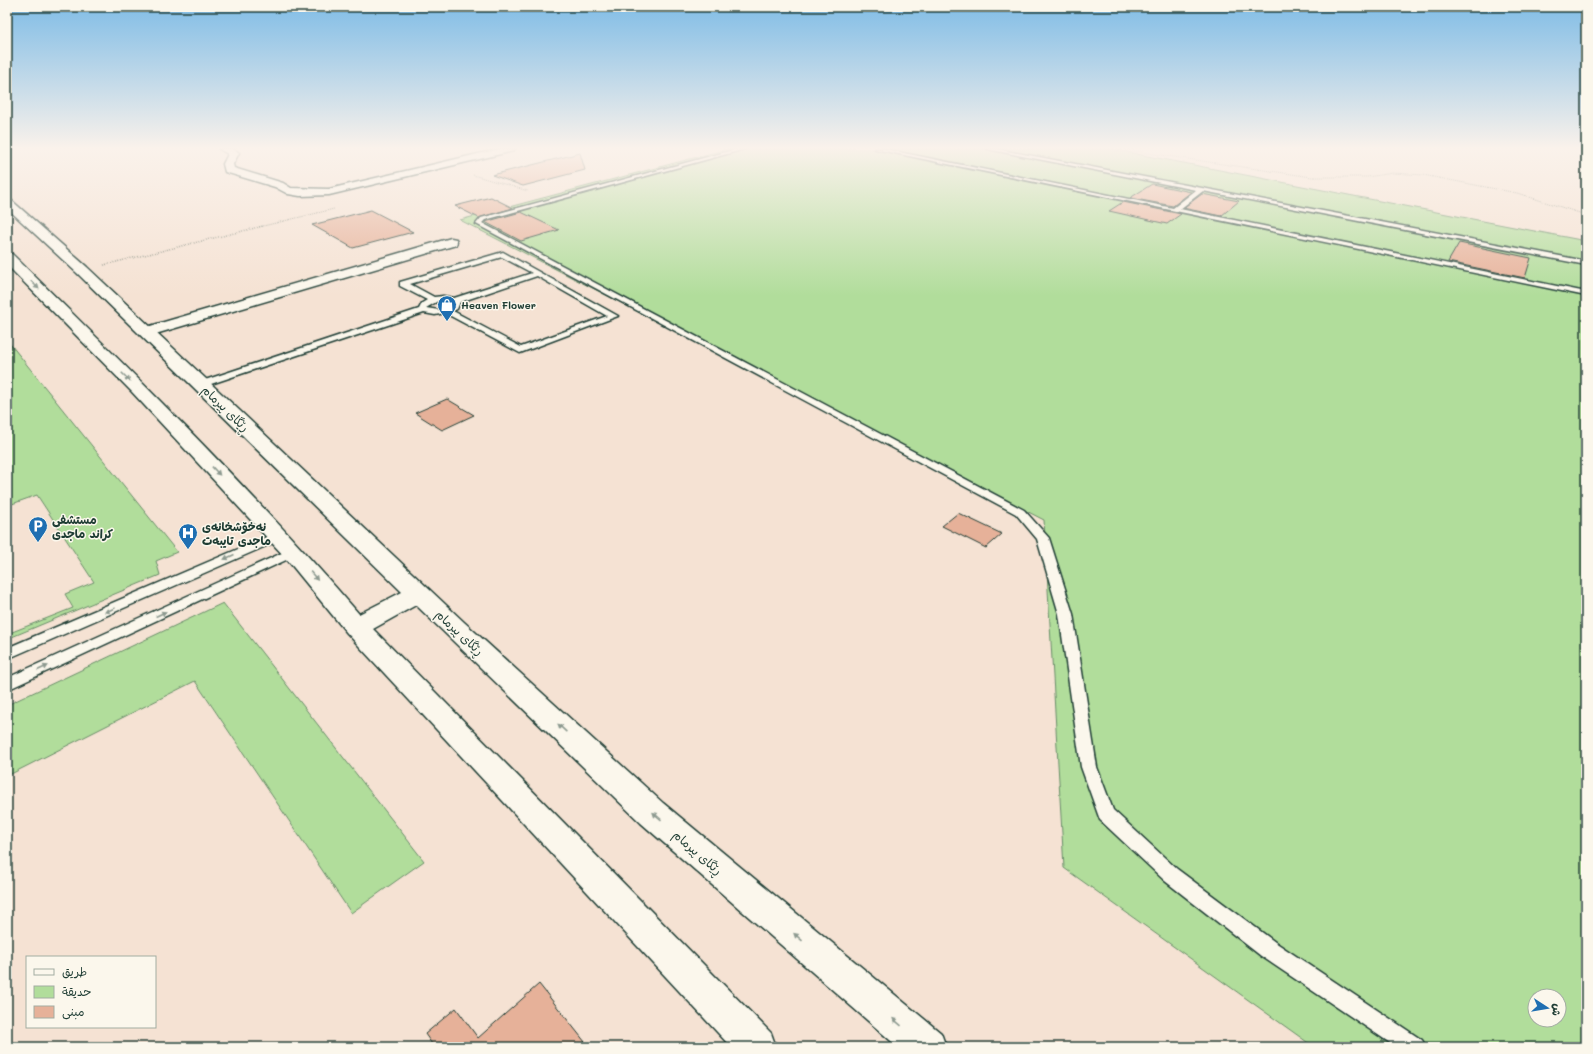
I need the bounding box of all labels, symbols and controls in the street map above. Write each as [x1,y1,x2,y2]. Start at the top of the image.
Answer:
one-way arrow [30,280,40,290]
shop icon: Heaven Flower [436,294,458,322]
place label: Heaven Flower [461,298,536,312]
one-way arrow [121,372,131,382]
street label: ڕێگای پیرمام [197,381,253,437]
one-way arrow [211,466,221,476]
place label: مستشفی کراند ماجدی [52,511,114,541]
parking icon: مستشفی کراند ماجدی [27,515,49,543]
place label: نەخۆشخانەی ماجدی تایبەت [202,518,271,548]
hospital icon: نەخۆشخانەی ماجدی تایبەت [177,522,199,550]
one-way arrow [223,554,235,560]
one-way arrow [309,571,318,582]
street label: ڕێگای پیرمام [431,606,487,660]
one-way arrow [104,607,116,613]
one-way arrow [155,611,166,617]
one-way arrow [37,665,48,671]
one-way arrow [557,724,566,733]
one-way arrow [651,812,662,821]
street label: ڕێگای پیرمام [668,826,726,880]
one-way arrow [793,933,803,942]
legend [26,956,156,1028]
text: طريق [62,963,87,979]
text: حديقة [62,983,91,999]
north arrow [1527,988,1567,1028]
text: مبنى [62,1003,85,1020]
text: ش [1549,1003,1566,1018]
one-way arrow [892,1017,902,1026]

